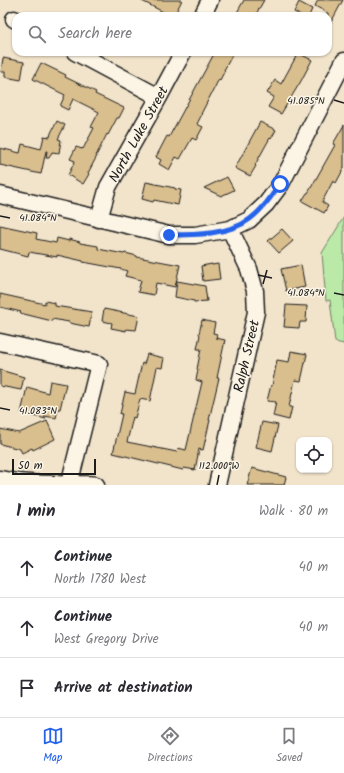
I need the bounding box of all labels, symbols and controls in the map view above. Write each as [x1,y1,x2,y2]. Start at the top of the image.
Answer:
search box [12,12,332,56]
text: Search here [58,22,132,46]
icon: search [26,23,48,45]
street label: North Luke Street [103,82,175,187]
text: 41.085°N [287,93,325,109]
route start [271,175,289,193]
text: 41.084°N [19,210,57,226]
route end [160,226,178,244]
text: 41.084°N [287,285,325,301]
street label: Ralph Street [228,317,266,395]
text: 41.083°N [19,403,57,419]
map controls [296,437,332,473]
button: locate [296,437,332,473]
scale bar [12,457,96,476]
text: 50 m [18,457,43,475]
text: 112.000°W [199,458,240,474]
text: 1 min [16,498,55,525]
text: Walk · 80 m [259,501,328,522]
text: Continue [54,545,112,569]
icon: ahead [16,557,38,579]
text: 40 m [299,557,328,578]
text: North 1780 West [54,569,146,590]
text: Continue [54,605,112,629]
icon: ahead [16,617,38,639]
text: 40 m [299,617,328,638]
text: West Gregory Drive [54,629,159,650]
text: Arrive at destination [54,676,193,700]
icon: arrive [16,677,38,699]
tab: Map [42,725,64,767]
tab: Directions [147,725,193,767]
tab: Saved [276,725,302,767]

